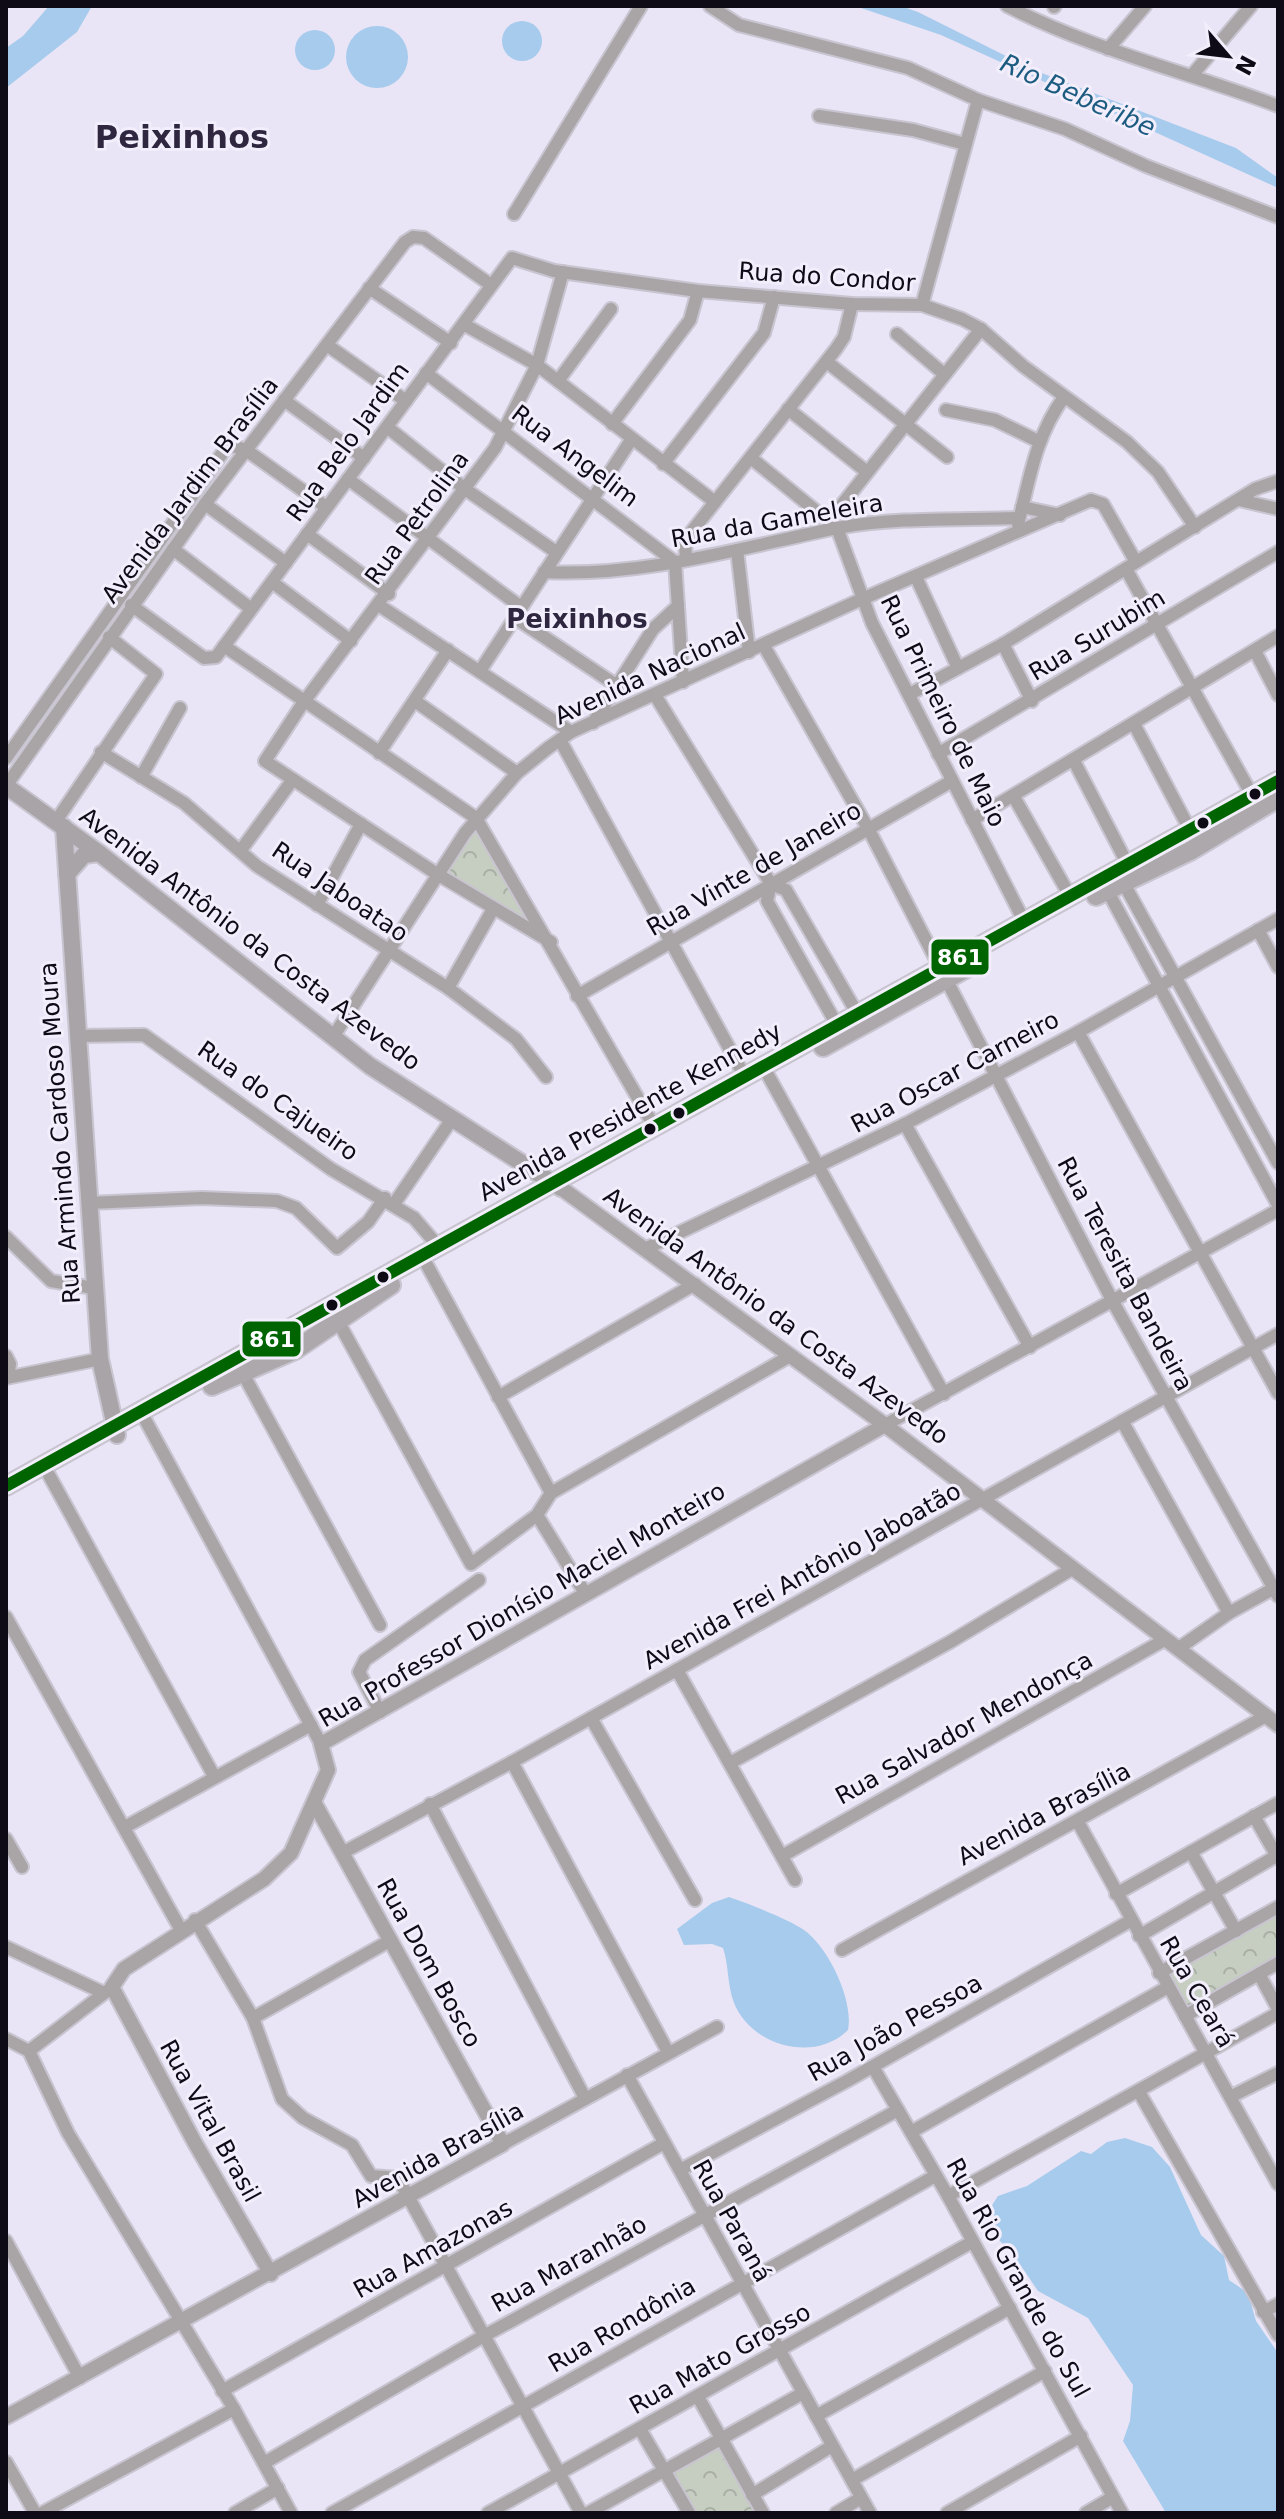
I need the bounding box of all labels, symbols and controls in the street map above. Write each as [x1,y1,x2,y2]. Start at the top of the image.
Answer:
north arrow [1188,16,1268,96]
water label: Rio Beberibe [996,47,1160,143]
text: N [1230,51,1261,79]
district label: Peixinhos [95,118,269,156]
street label: Rua do Condor [738,257,916,297]
street label: Rua Belo Jardim [281,357,415,527]
street label: Avenida Jardim Brasília [96,371,284,609]
street label: Rua Angelim [506,399,644,513]
street label: Rua Petrolina [359,446,475,590]
street label: Rua da Gameleira [669,489,885,553]
street label: Rua Surubim [1024,583,1170,687]
street label: Rua Primeiro de Maio [875,590,1011,832]
district label: Peixinhos [506,604,648,634]
street label: Avenida Nacional [550,618,750,730]
unlabelled marker [1247,786,1263,802]
street label: Rua Vinte de Janeiro [642,796,866,942]
street label: Avenida Antônio da Costa Azevedo [74,802,426,1076]
unlabelled marker [1195,815,1211,831]
street label: Rua Jaboatao [267,836,413,948]
line badge: 861 [930,938,990,976]
text: 861 [937,945,983,970]
street label: Rua Armindo Cardoso Moura [34,961,86,1305]
street label: Rua Oscar Carneiro [846,1005,1064,1139]
street label: Avenida Presidente Kennedy [474,1017,786,1207]
street label: Rua do Cajueiro [192,1035,364,1167]
unlabelled marker [671,1105,687,1121]
unlabelled marker [642,1121,658,1137]
street label: Rua Teresita Bandeira [1051,1152,1199,1396]
street label: Avenida Antônio da Costa Azevedo [598,1181,954,1451]
unlabelled marker [375,1269,391,1285]
unlabelled marker [324,1297,340,1313]
line badge: 861 [241,1320,302,1358]
text: 861 [249,1327,295,1352]
street label: Rua Professor Dionísio Maciel Monteiro [314,1477,730,1733]
street label: Avenida Frei Antônio Jaboatão [638,1477,966,1675]
street label: Rua Salvador Mendonça [830,1646,1098,1810]
street label: Avenida Brasília [953,1757,1135,1871]
street label: Rua Dom Bosco [371,1874,487,2052]
street label: Rua Ceará [1154,1931,1240,2053]
street label: Rua João Pessoa [803,1969,987,2087]
street label: Rua Vital Brasil [154,2035,266,2207]
street label: Avenida Brasília [347,2096,529,2214]
street label: Rua Rio Grande do Sul [940,2153,1096,2403]
street label: Rua Paraná [687,2155,777,2287]
street label: Rua Amazonas [349,2194,517,2304]
street label: Rua Maranhão [487,2210,651,2318]
street label: Rua Rondônia [543,2272,701,2378]
street label: Rua Mato Grosso [625,2298,815,2420]

